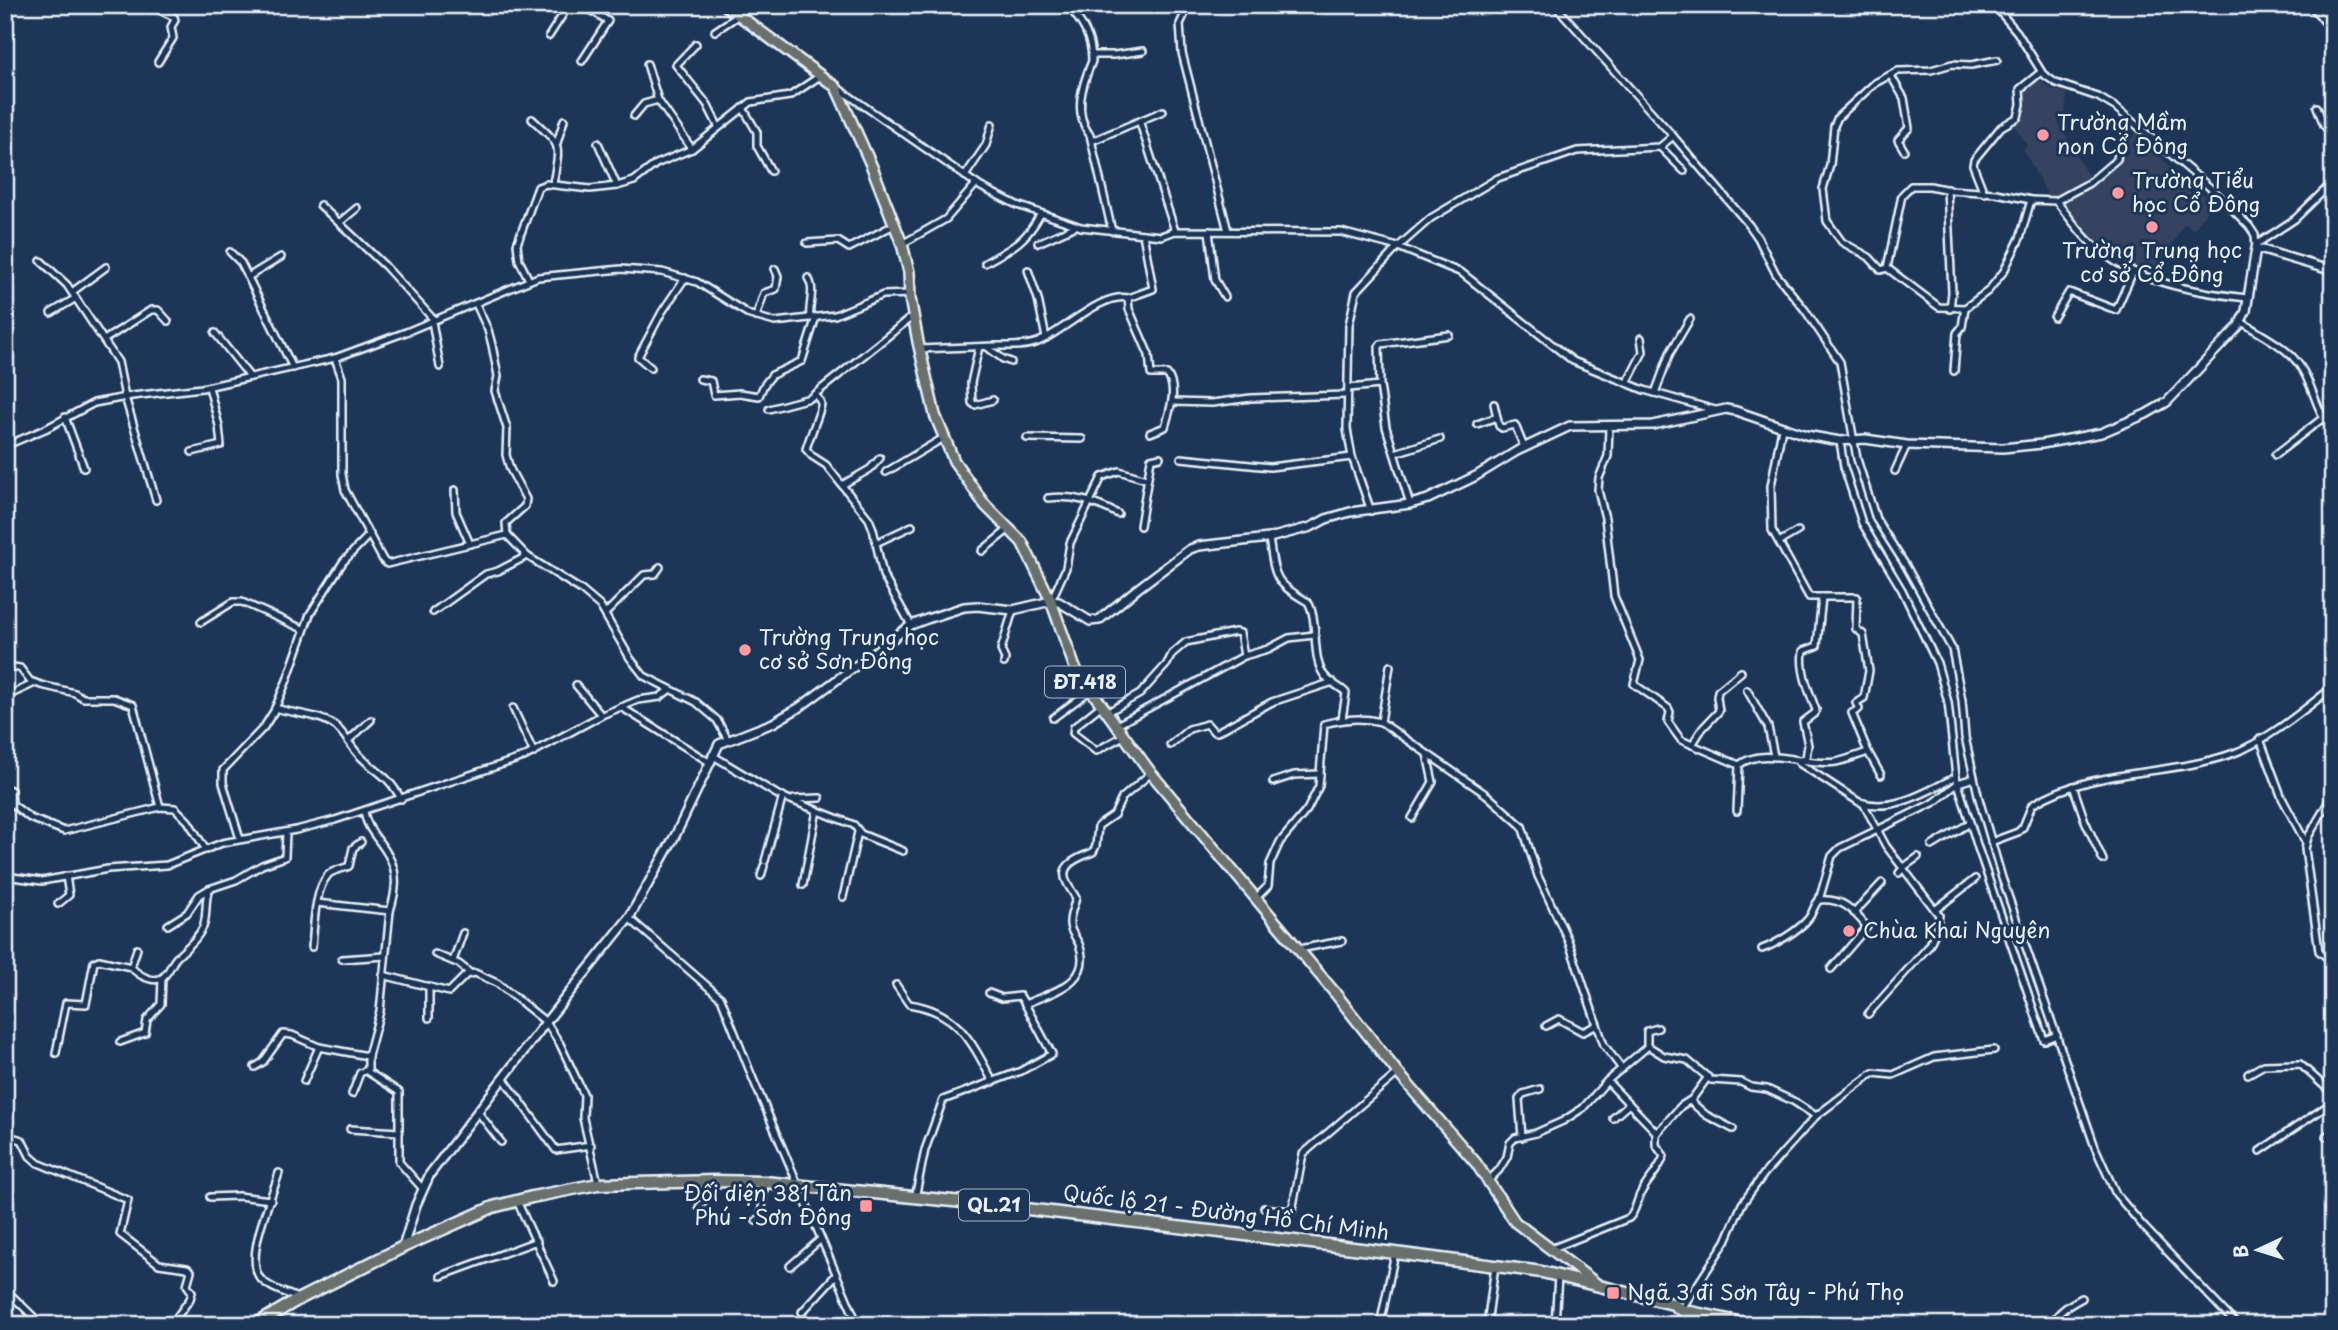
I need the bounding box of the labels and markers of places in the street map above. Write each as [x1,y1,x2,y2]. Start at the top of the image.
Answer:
place label: Trường Mầm non Cổ Đông [2057,105,2188,161]
marker: Trường Mầm non Cổ Đông [2035,127,2051,143]
place label: Trường Tiểu học Cổ Đông [2132,163,2260,219]
marker: Trường Tiểu học Cổ Đông [2110,185,2126,201]
marker: Trường Trung học cơ sở Cổ Đông [2144,219,2160,235]
place label: Trường Trung học cơ sở Cổ Đông [2062,233,2242,289]
place label: Trường Trung học cơ sở Sơn Đông [759,620,939,676]
marker: Trường Trung học cơ sở Sơn Đông [737,642,753,658]
place label: Chùa Khai Nguyên [1863,913,2050,945]
marker: Chùa Khai Nguyên [1841,923,1857,939]
place label: Đối diện 381 Tân Phú - Sơn Đông [684,1176,852,1232]
marker: Đối diện 381 Tân Phú - Sơn Đông [858,1198,874,1214]
place label: Ngã 3 đi Sơn Tây - Phú Thọ [1627,1275,1904,1307]
marker: Ngã 3 đi Sơn Tây - Phú Thọ [1605,1285,1621,1301]

